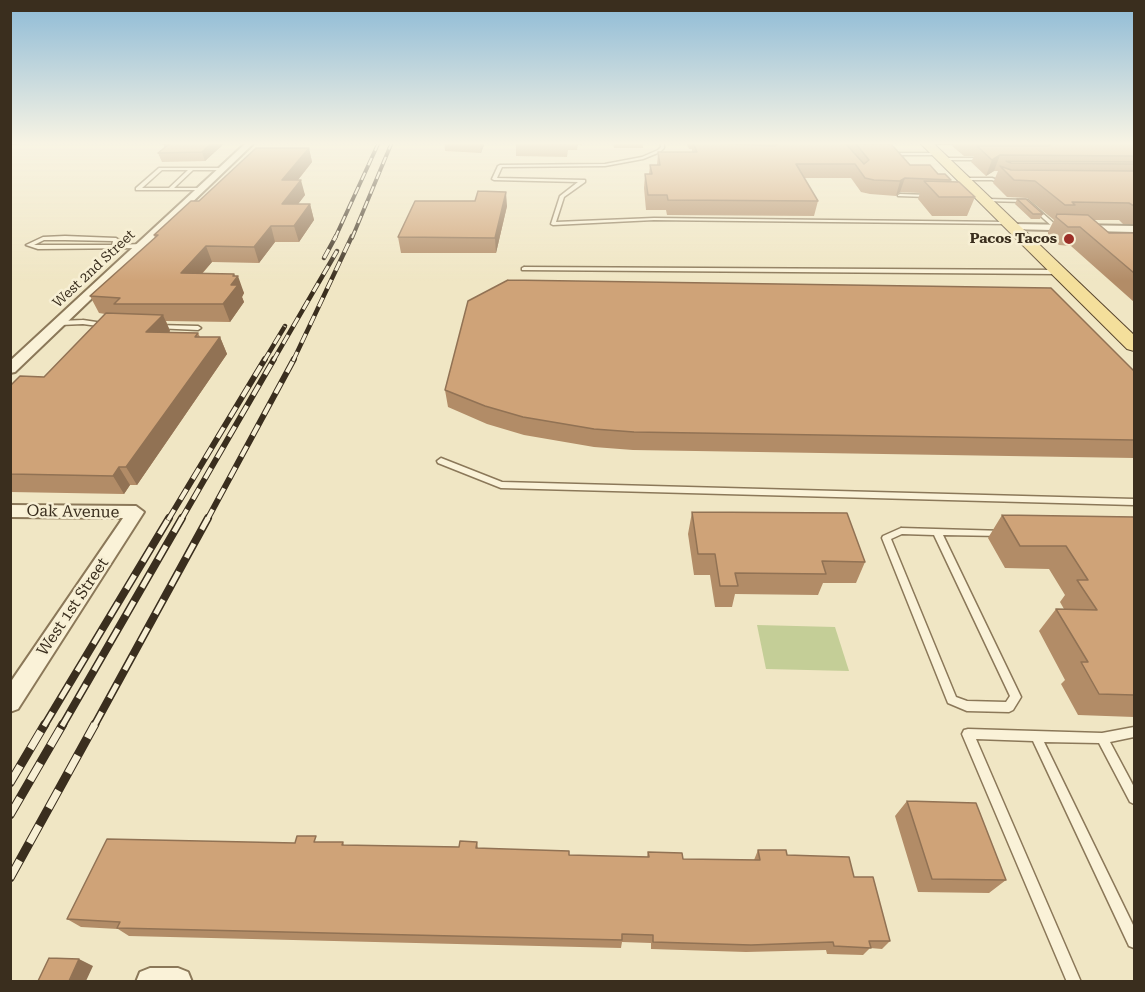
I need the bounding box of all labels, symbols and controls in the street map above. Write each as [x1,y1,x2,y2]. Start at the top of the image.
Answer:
street label: West 2nd Street [49,227,139,311]
place label: Pacos Tacos [970,231,1057,247]
marker: Pacos Tacos [1062,232,1076,246]
street label: Oak Avenue [26,502,120,522]
street label: West 1st Street [33,554,113,660]

